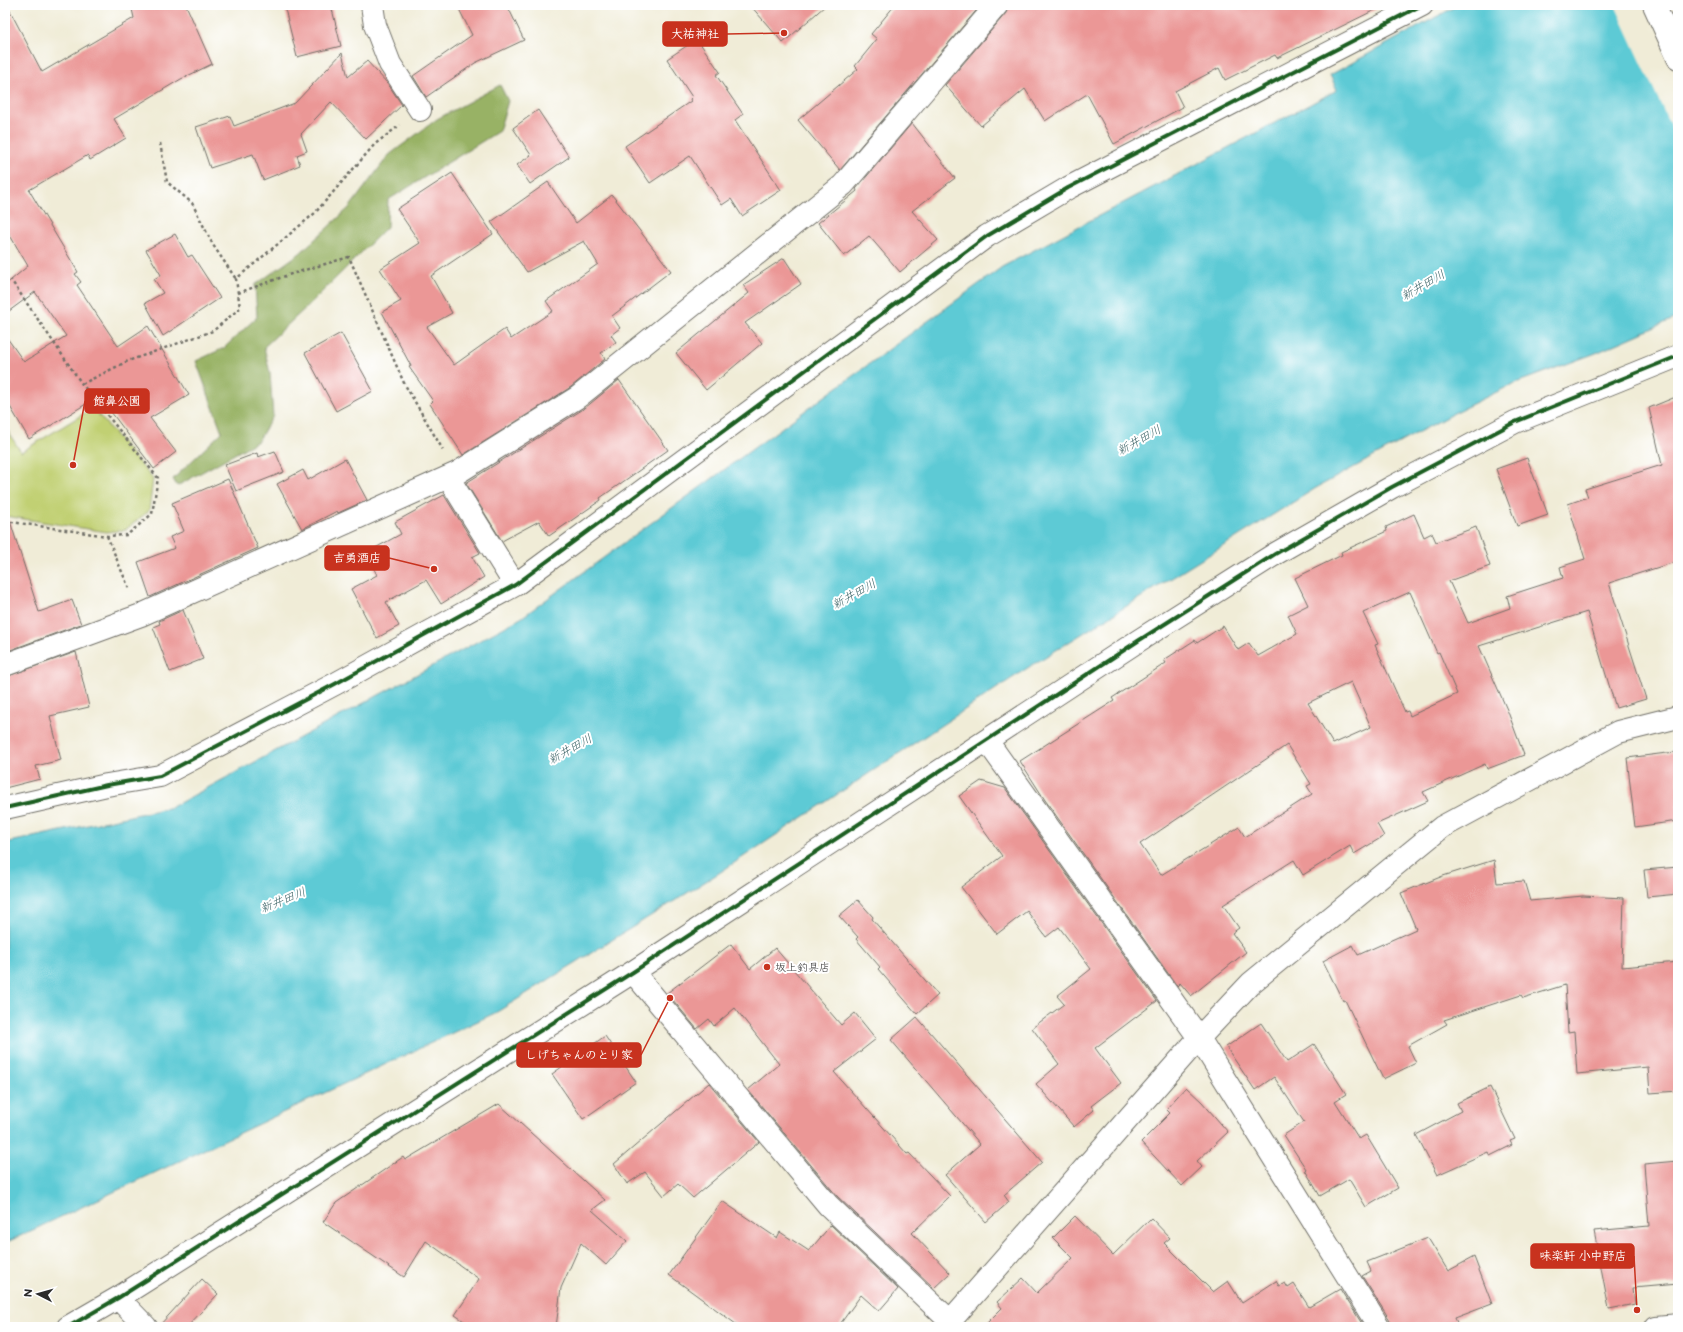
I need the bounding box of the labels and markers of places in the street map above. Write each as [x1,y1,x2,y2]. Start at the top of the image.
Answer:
callout: 大祐神社 [663,22,727,46]
callout: 館鼻公園 [85,389,149,413]
callout: 吉勇酒店 [325,546,389,570]
place label: 坂上釣具店 [775,961,830,974]
marker: 坂上釣具店 [762,962,772,972]
callout: しげちゃんのとり家 [517,1043,641,1067]
callout: 味楽軒 小中野店 [1531,1244,1634,1268]

